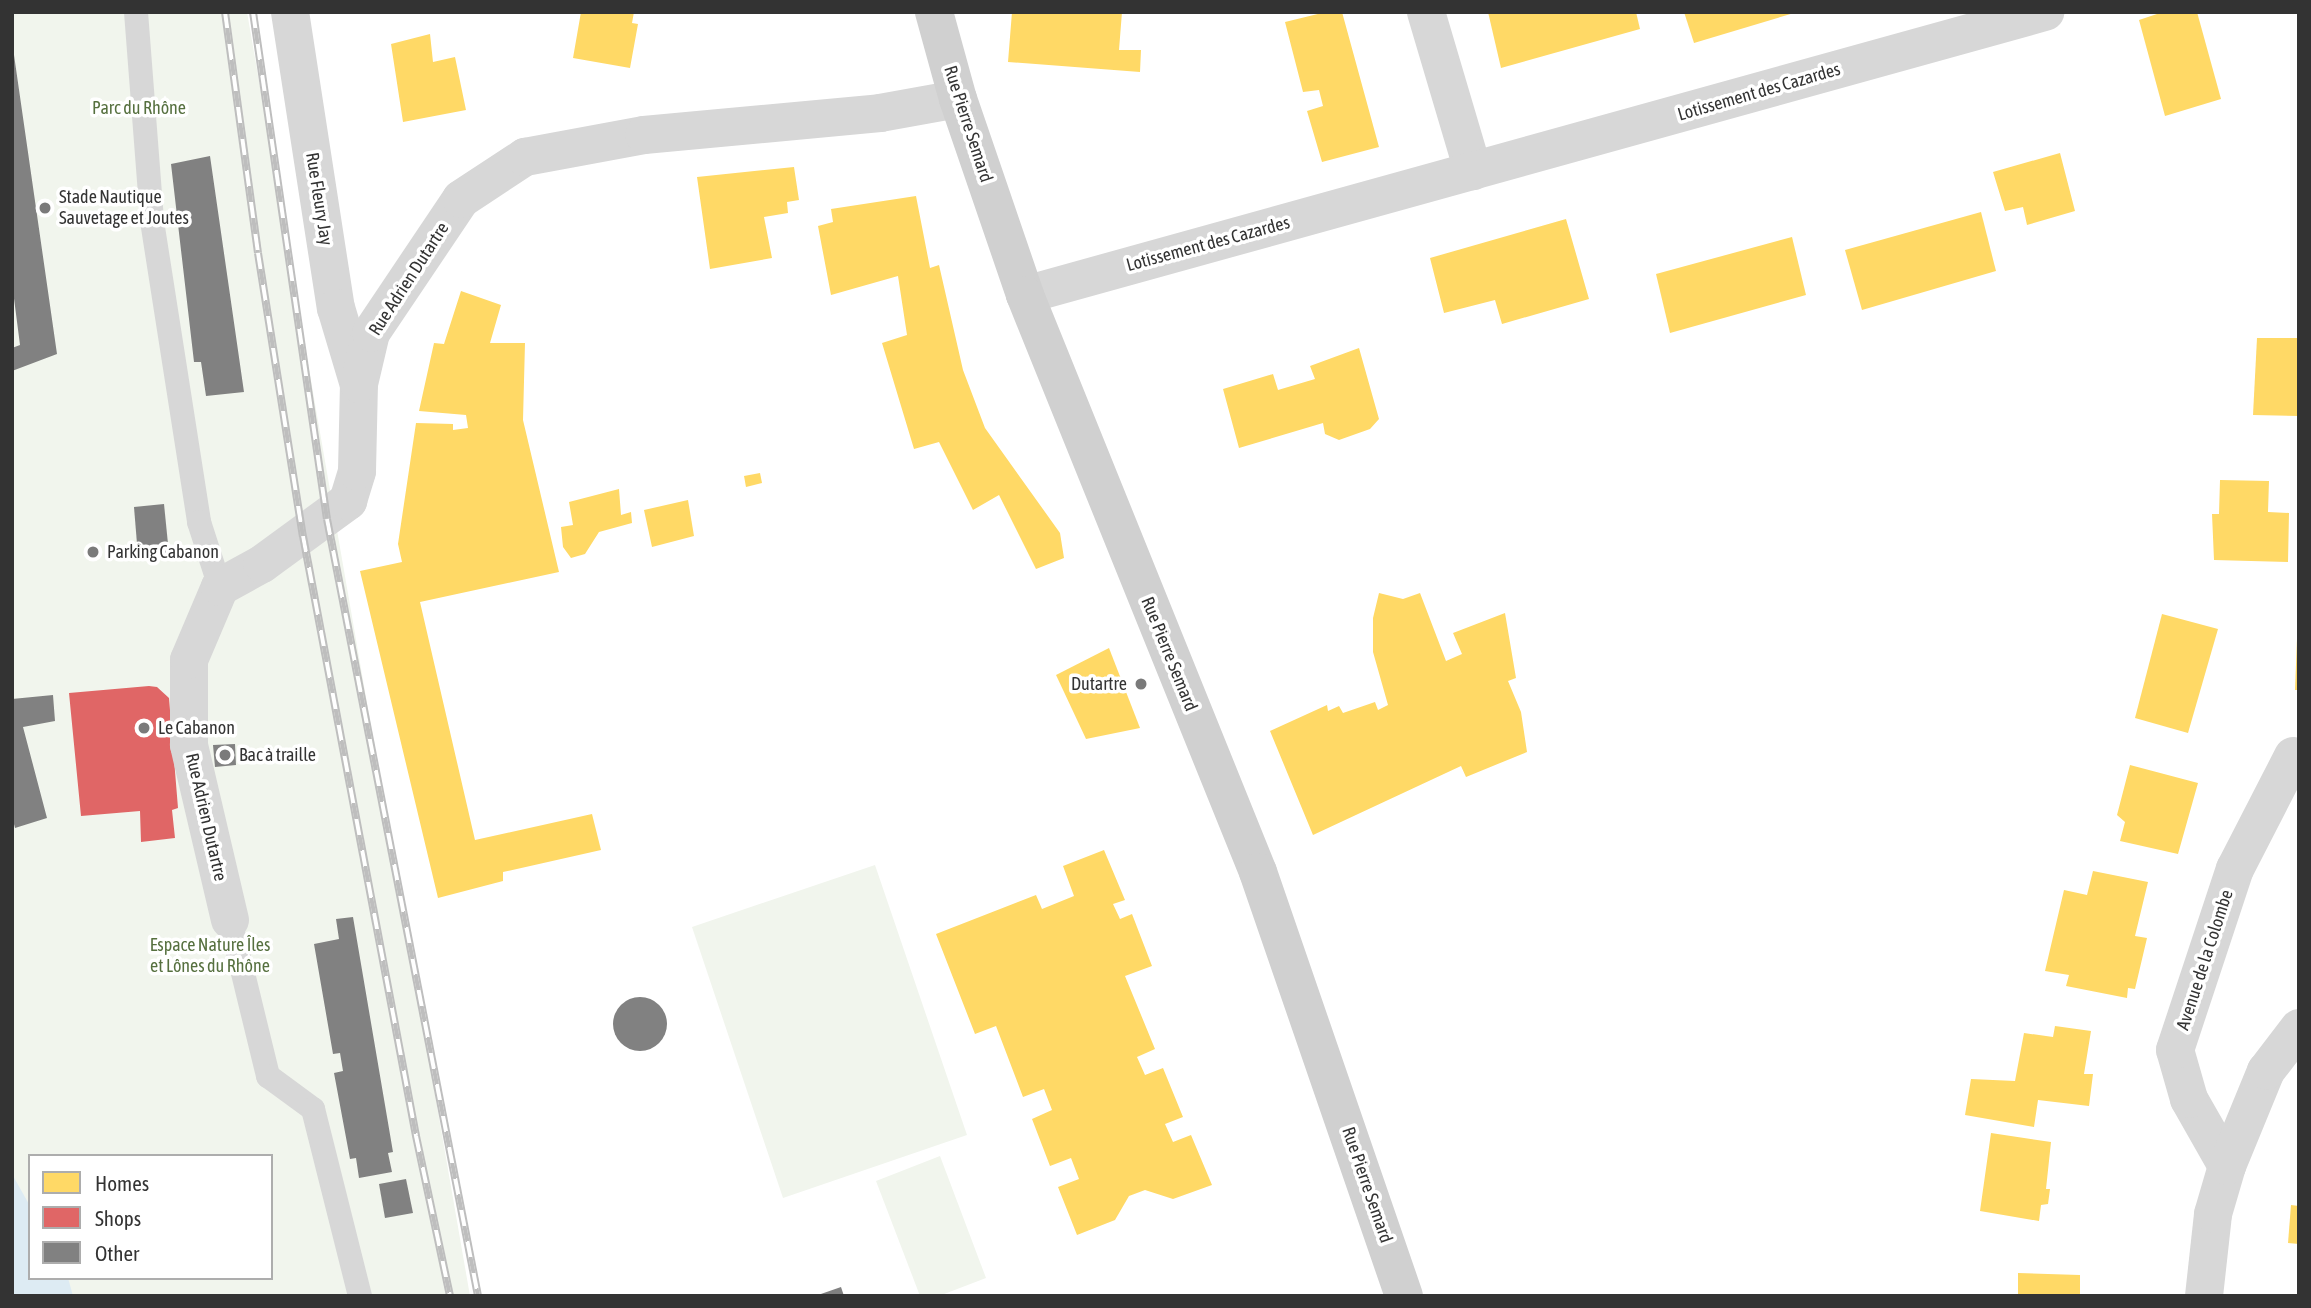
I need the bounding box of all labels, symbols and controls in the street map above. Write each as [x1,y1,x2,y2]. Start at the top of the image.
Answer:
street label: Lotissement des Cazardes [1675,58,1843,126]
street label: Rue Pierre Semard [939,63,997,185]
park label: Parc du Rhône [92,97,186,119]
street label: Rue Fleury Jay [301,151,337,247]
place label: Stade Nautique Sauvetage et Joutes [59,187,189,230]
marker: Stade Nautique Sauvetage et Joutes [37,200,53,216]
street label: Lotissement des Cazardes [1124,212,1292,276]
street label: Rue Adrien Dutartre [364,218,454,340]
place label: Parking Cabanon [107,541,219,563]
marker: Parking Cabanon [85,544,101,560]
street label: Rue Pierre Semard [1136,594,1202,714]
place label: Dutartre [1071,673,1127,695]
marker: Dutartre [1133,676,1149,692]
place label: Le Cabanon [158,717,235,739]
marker: Le Cabanon [136,720,152,736]
place label: Bac à traille [239,744,316,766]
marker: Bac à traille [217,747,233,763]
street label: Rue Adrien Dutartre [181,751,231,883]
street label: Avenue de la Colombe [2172,887,2238,1033]
park label: Espace Nature Îles et Lônes du Rhône [150,935,270,978]
street label: Rue Pierre Semard [1337,1124,1397,1246]
legend [28,1154,273,1280]
text: Homes [95,1171,149,1195]
text: Shops [95,1206,141,1230]
text: Other [95,1241,139,1265]

